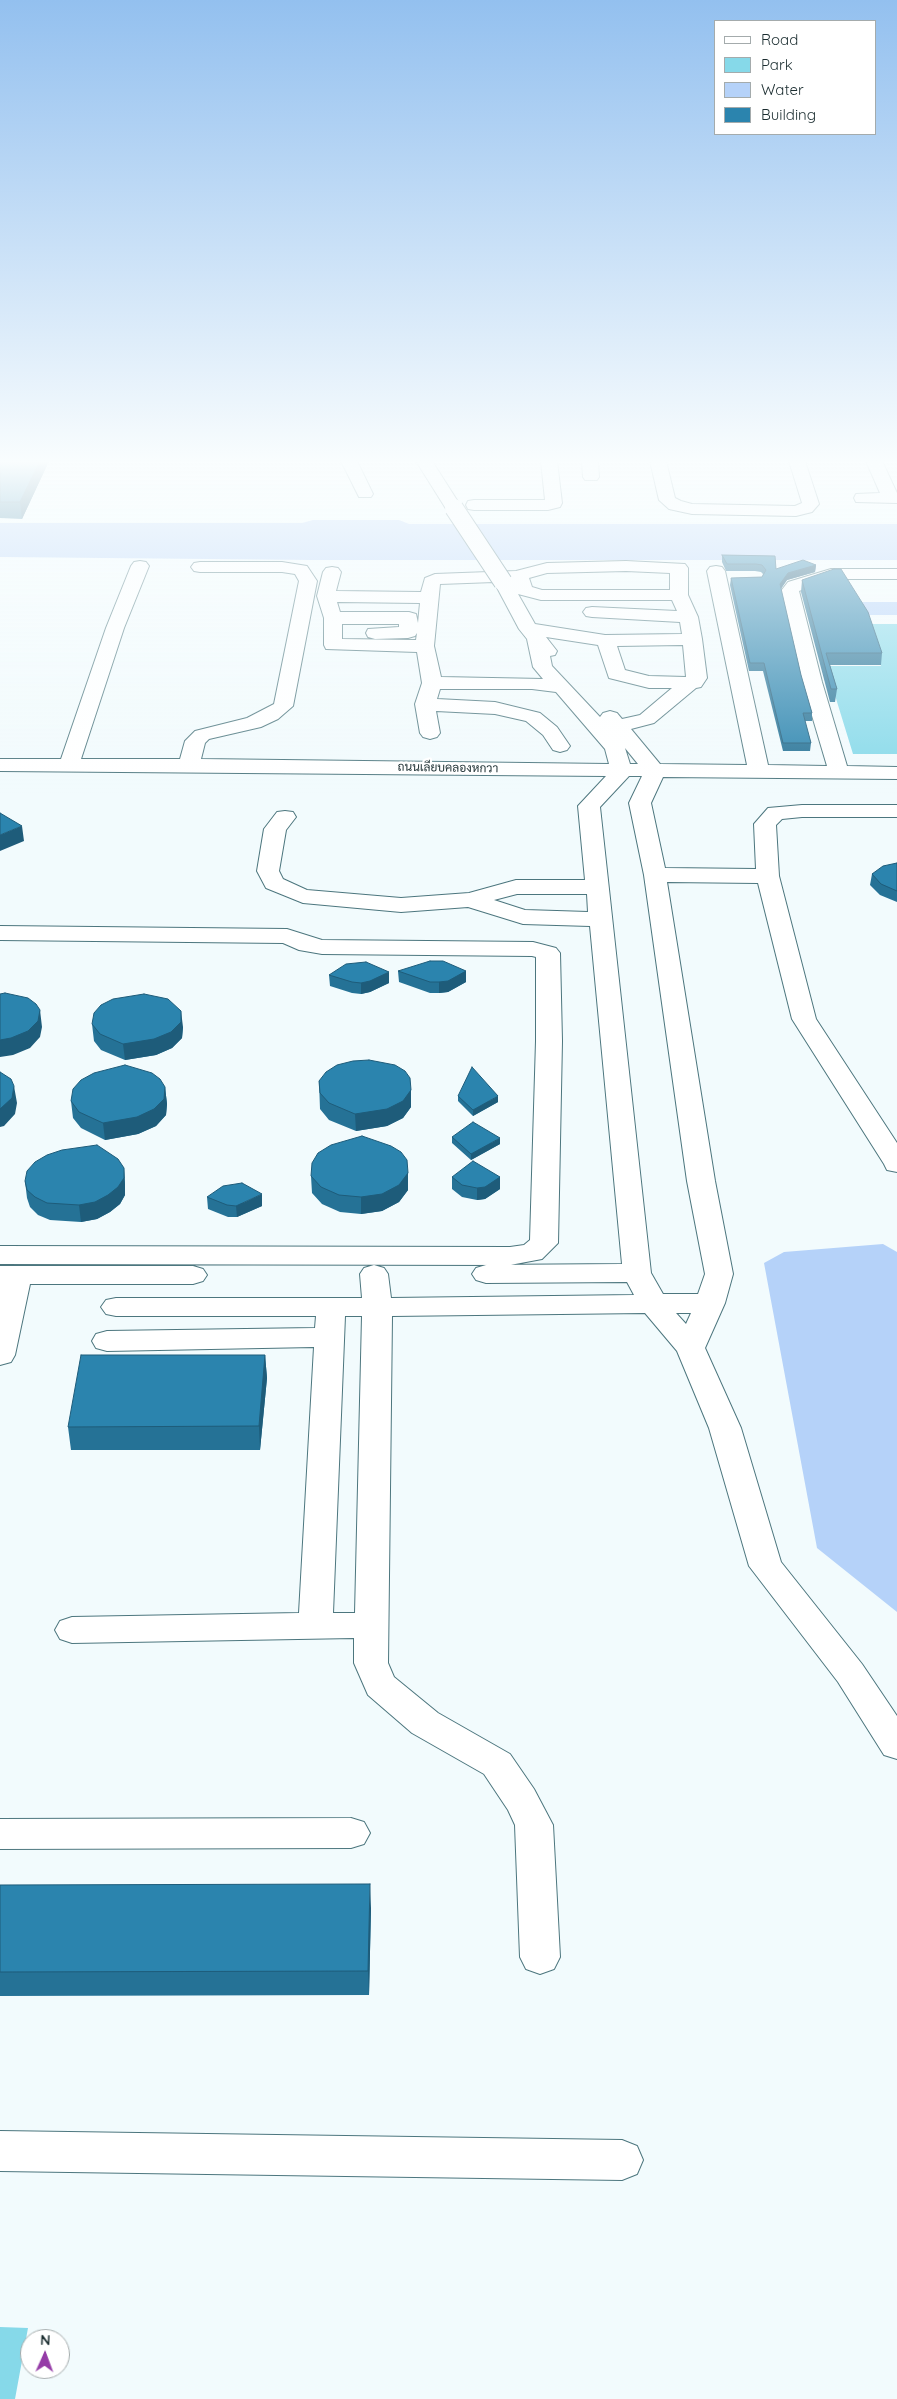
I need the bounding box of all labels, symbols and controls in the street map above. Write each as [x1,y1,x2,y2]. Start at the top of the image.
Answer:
legend [714,20,877,135]
text: Road [761,30,798,49]
text: Park [761,55,793,74]
text: Water [761,80,804,99]
text: Building [761,105,816,124]
street label: ถนนเลียบคลองหกวา [398,760,498,776]
north arrow [20,2329,70,2379]
text: N [40,2331,51,2349]

